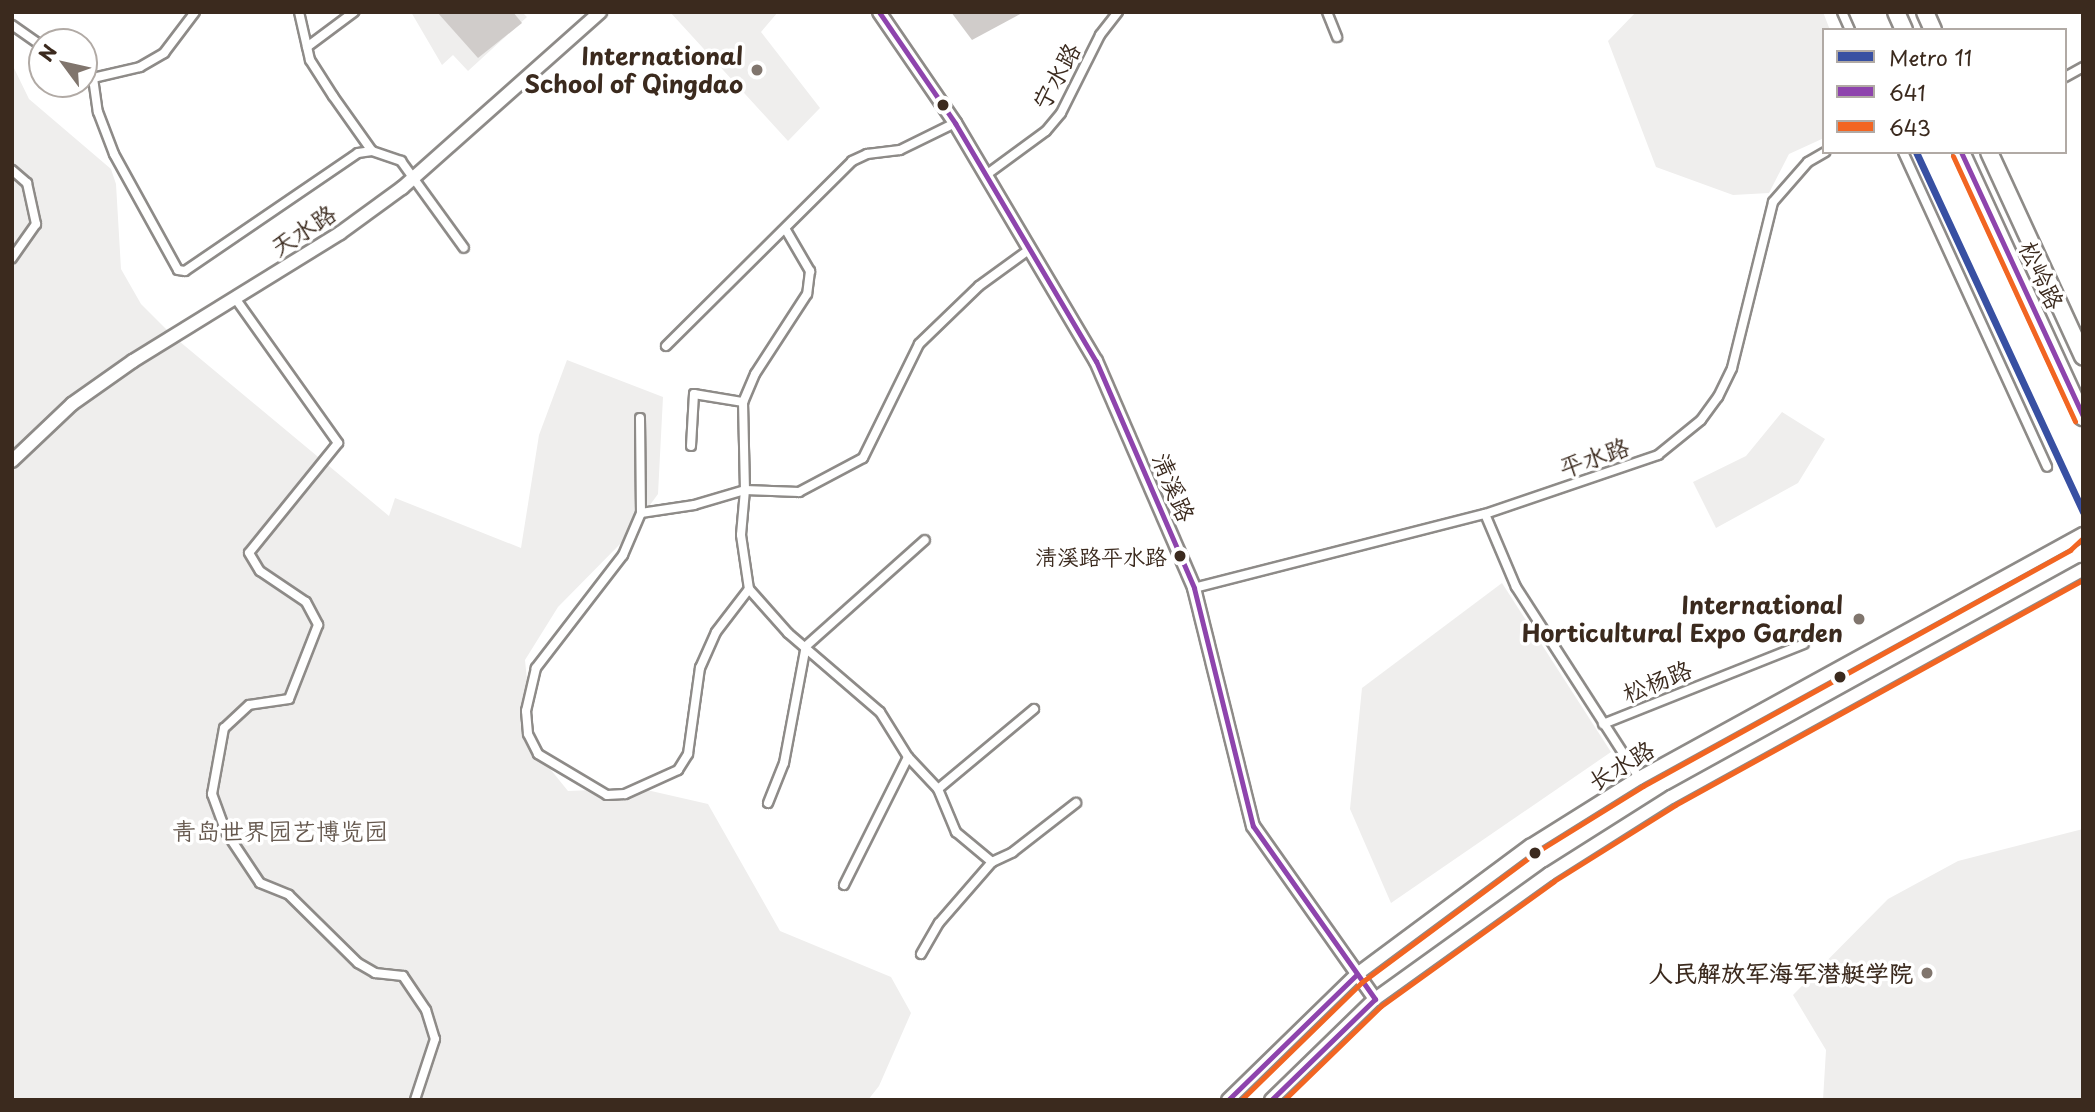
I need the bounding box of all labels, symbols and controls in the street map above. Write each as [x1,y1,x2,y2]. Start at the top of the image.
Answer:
north arrow [28,28,98,98]
legend [1822,28,2067,154]
street label: 宁水路 [1026,38,1086,114]
text: N [31,39,63,67]
text: Metro 11 [1889,41,1972,73]
place label: International School of Qingdao [522,42,743,98]
marker: International School of Qingdao [749,62,765,78]
text: 641 [1889,76,1926,108]
unlabelled marker [936,98,950,112]
text: 643 [1889,111,1931,143]
street label: 天水路 [265,198,341,262]
street label: 松岭路 [2014,236,2070,314]
street label: 平水路 [1555,432,1633,482]
street label: 清溪路 [1147,448,1201,526]
place label: 清溪路平水路 [1035,543,1167,569]
marker: 清溪路平水路 [1173,549,1187,563]
place label: International Horticultural Expo Garden [1520,591,1843,647]
marker: International Horticultural Expo Garden [1849,609,1869,629]
street label: 松杨路 [1618,654,1696,708]
unlabelled marker [1833,670,1847,684]
street label: 长水路 [1583,734,1659,796]
park label: 青岛世界园艺博览园 [172,817,388,845]
unlabelled marker [1528,846,1542,860]
place label: 人民解放军海军潜艇学院 [1649,959,1913,987]
marker: 人民解放军海军潜艇学院 [1919,965,1935,981]

